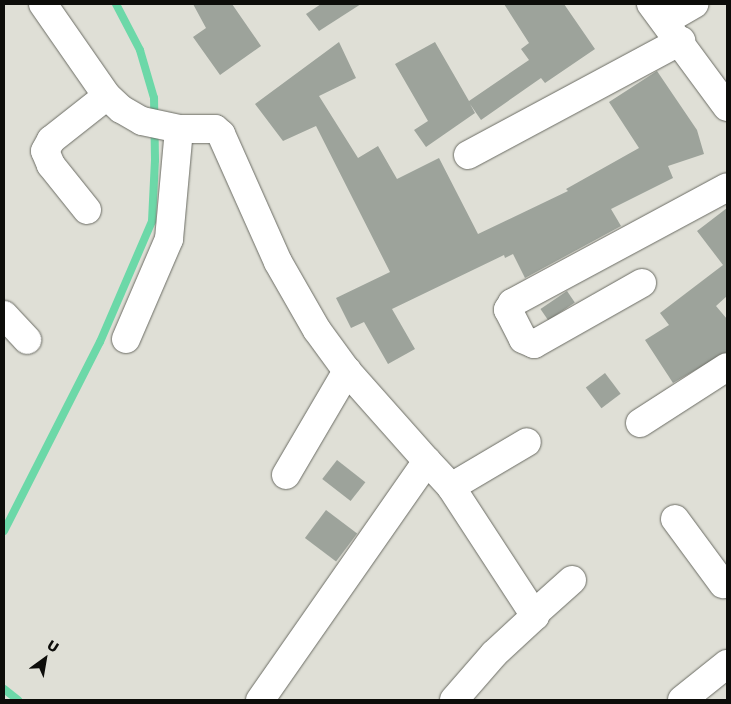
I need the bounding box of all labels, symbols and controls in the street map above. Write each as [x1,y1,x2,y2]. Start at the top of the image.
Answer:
north arrow [20,634,70,684]
text: U [44,636,62,656]

